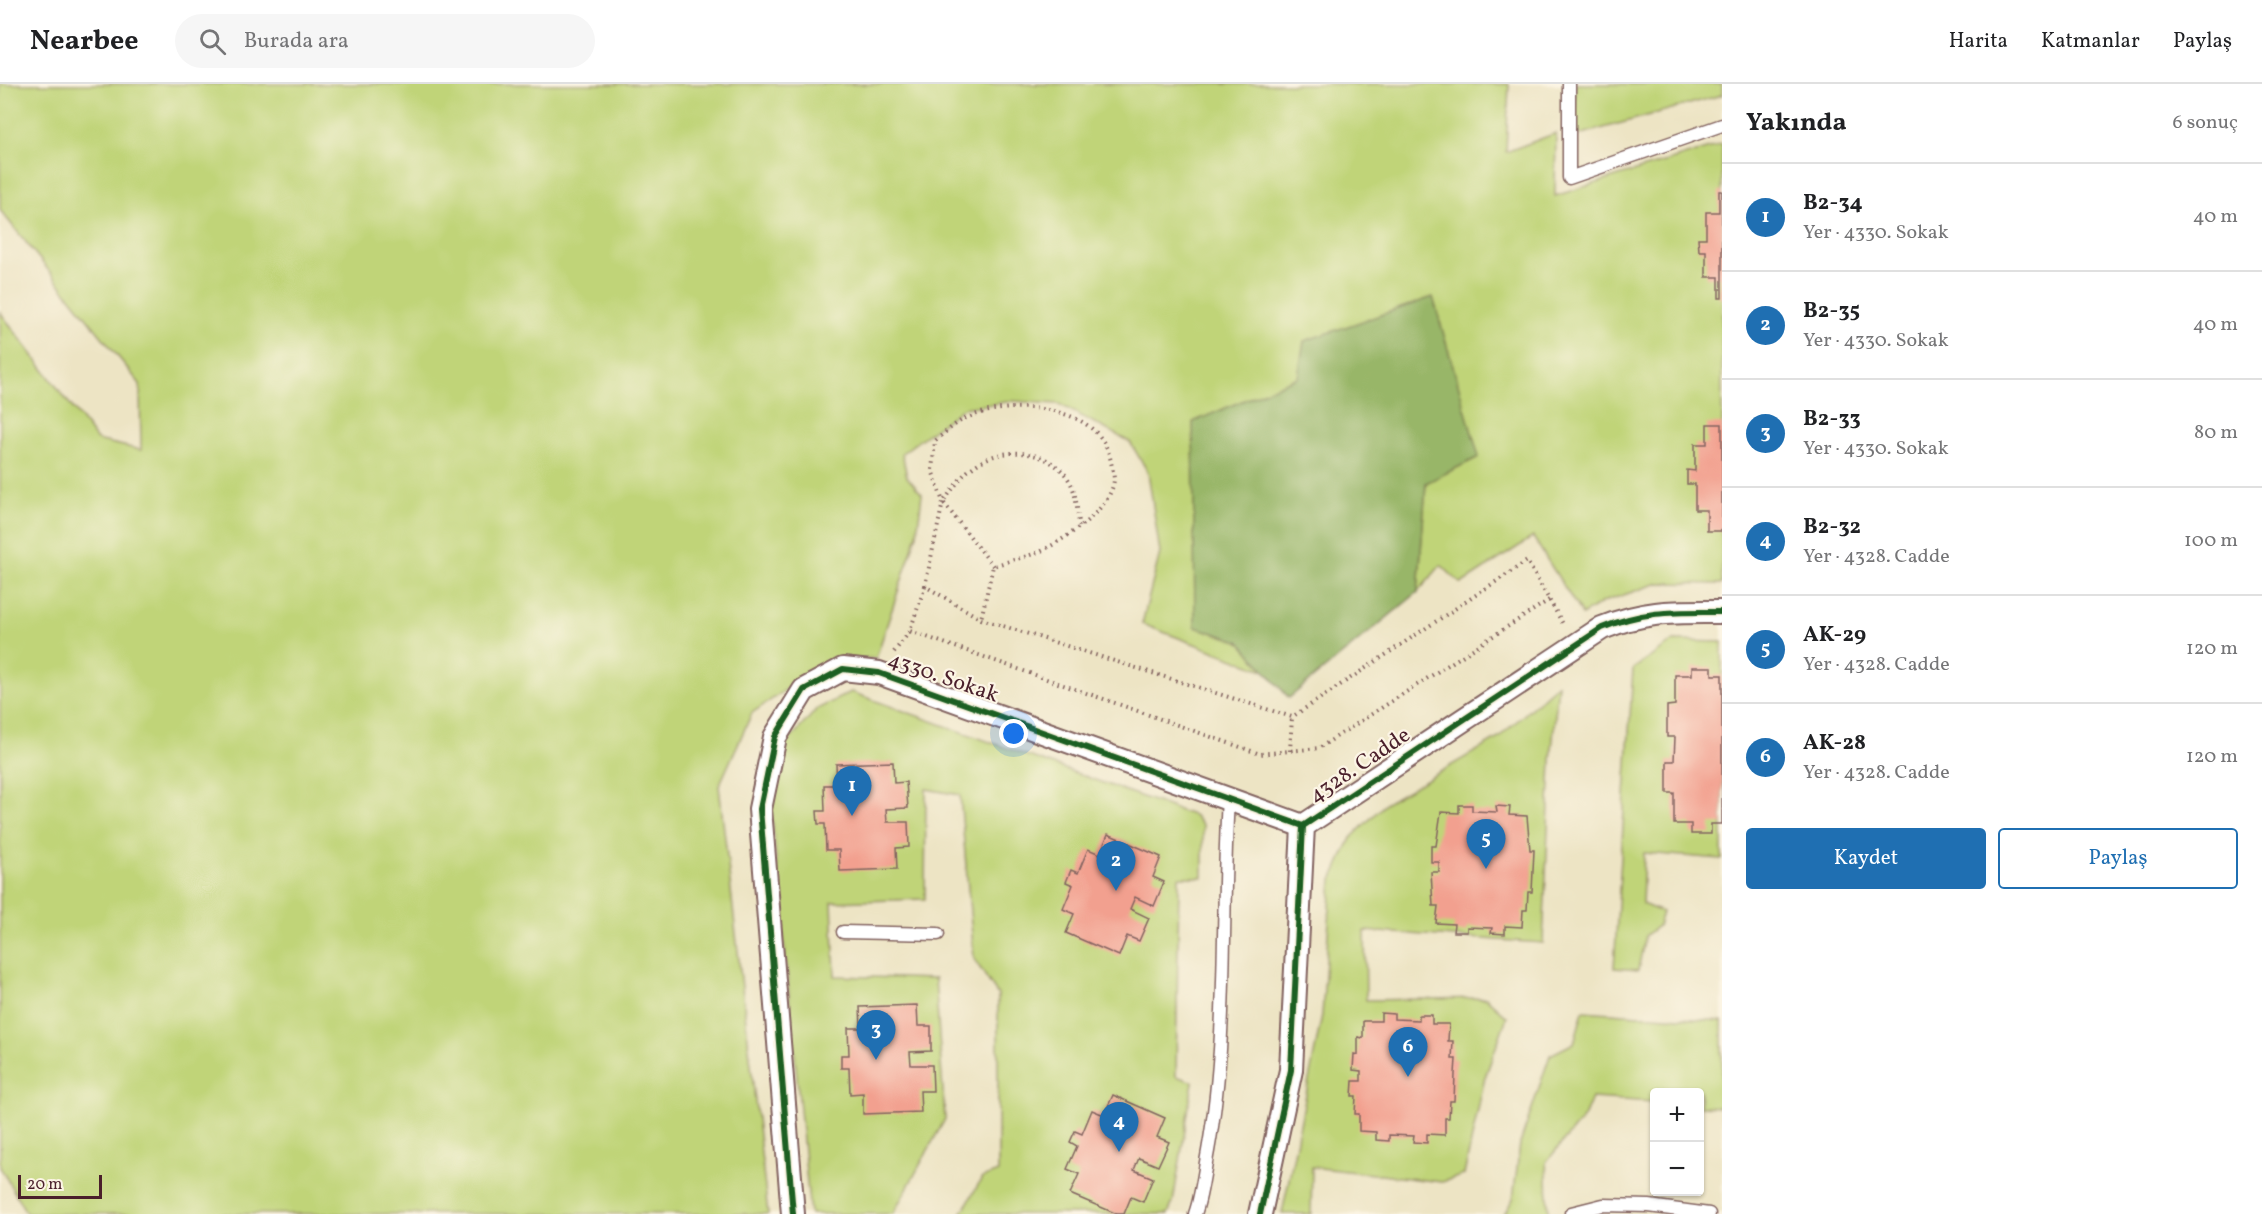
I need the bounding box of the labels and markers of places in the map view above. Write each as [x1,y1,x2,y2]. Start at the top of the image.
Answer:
pin: 1 [832,766,872,816]
pin: 5 [1466,820,1506,869]
pin: 2 [1096,842,1136,891]
pin: 3 [856,1010,896,1060]
pin: 6 [1388,1028,1428,1077]
pin: 4 [1100,1102,1138,1152]

